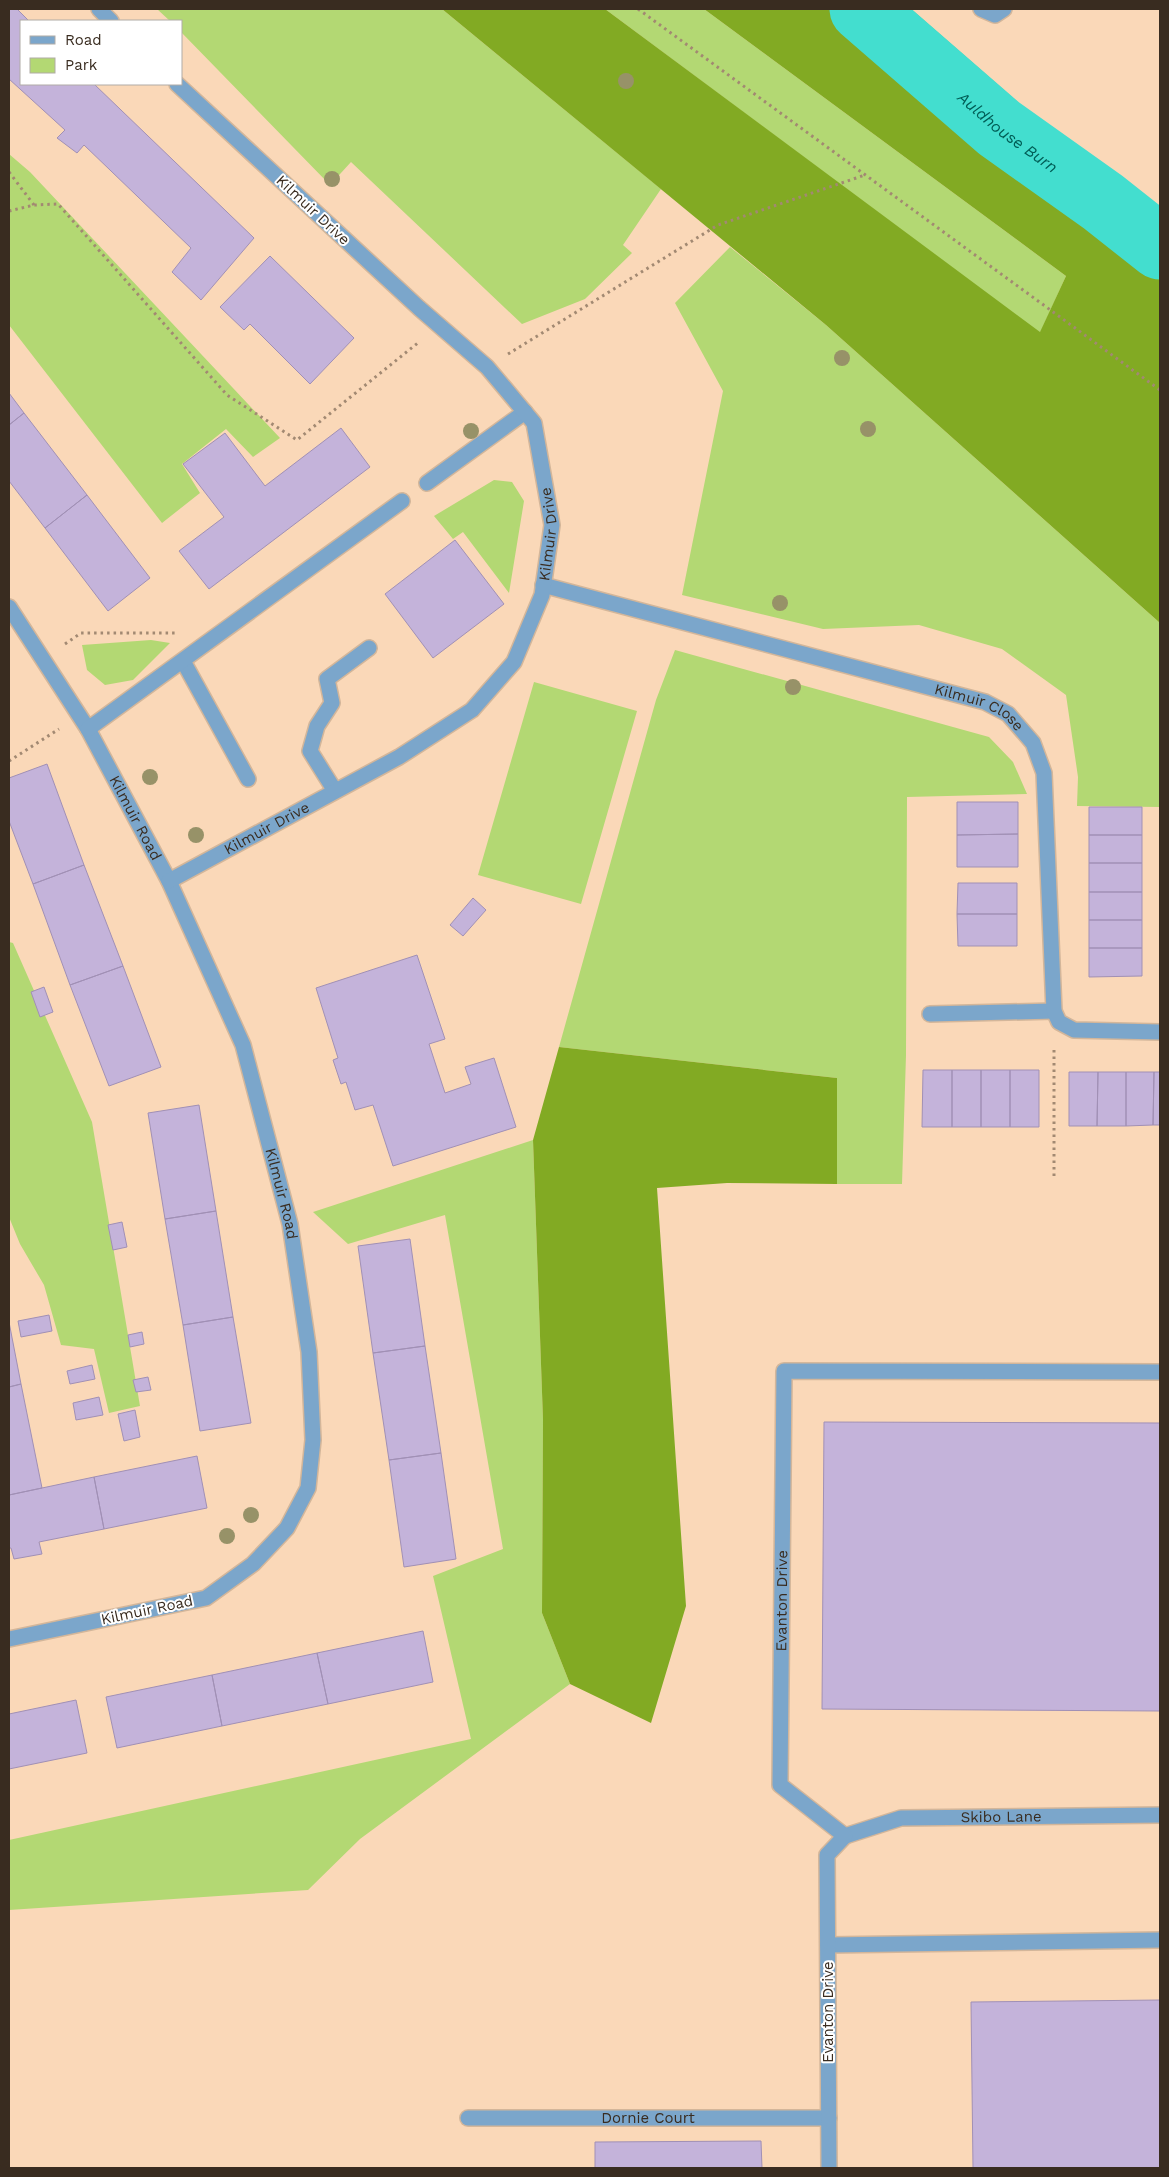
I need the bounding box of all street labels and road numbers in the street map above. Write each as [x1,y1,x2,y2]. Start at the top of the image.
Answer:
street label: Kilmuir Drive [272,171,354,249]
street label: Kilmuir Drive [535,486,561,582]
street label: Kilmuir Close [933,680,1028,735]
street label: Kilmuir Road [105,772,165,863]
street label: Kilmuir Drive [221,798,312,859]
street label: Kilmuir Road [261,1146,301,1240]
street label: Evanton Drive [772,1550,791,1652]
street label: Kilmuir Road [99,1591,195,1629]
street label: Skibo Lane [961,1807,1042,1826]
street label: Evanton Drive [819,1961,837,2063]
street label: Dornie Court [601,2109,696,2127]

